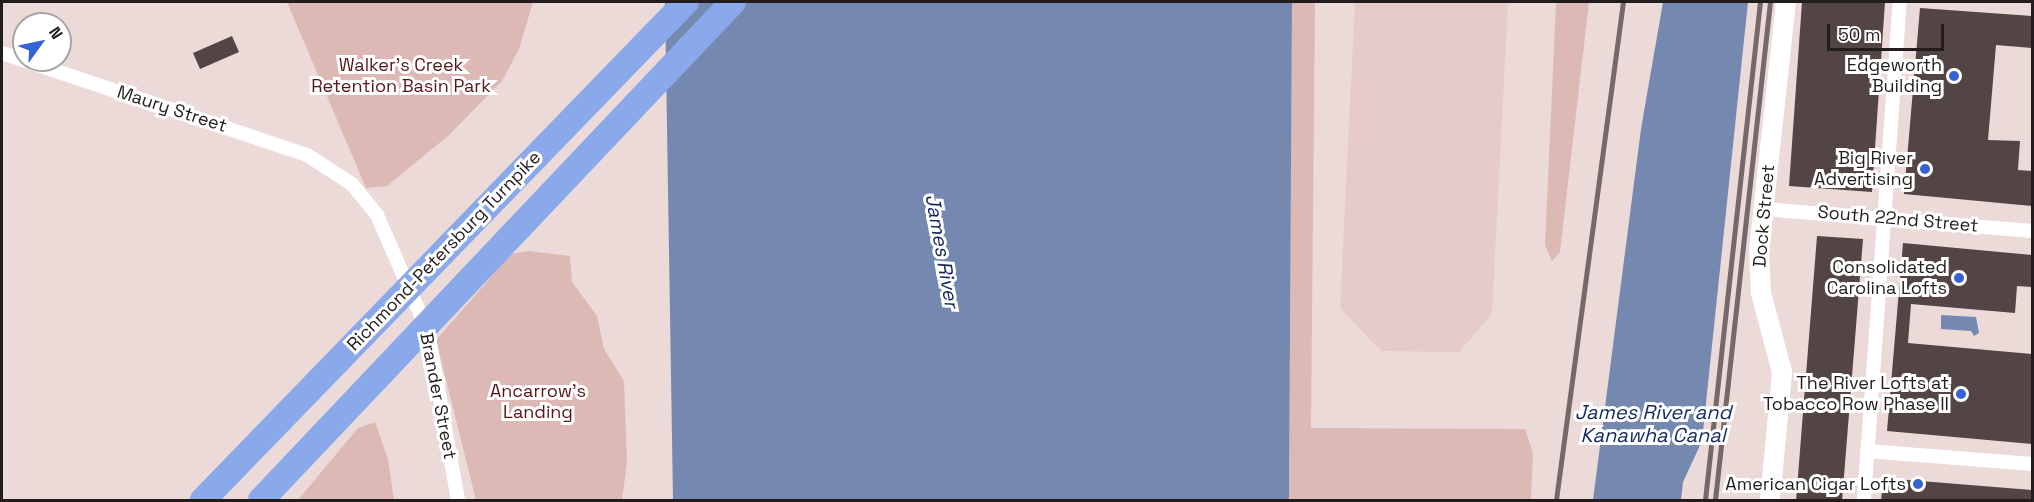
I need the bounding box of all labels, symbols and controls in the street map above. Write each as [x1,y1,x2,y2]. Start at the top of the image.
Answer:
north arrow [12,12,72,72]
scale bar [1830,12,1947,50]
text: N [44,23,68,43]
text: 50 m [1838,23,1880,46]
park label: Walker's Creek Retention Basin Park [311,55,491,98]
place label: Edgeworth Building [1847,55,1942,98]
marker: Edgeworth Building [1947,69,1961,83]
street label: Maury Street [114,81,230,137]
street label: Richmond-Petersburg Turnpike [343,147,545,355]
place label: Big River Advertising [1814,148,1913,190]
marker: Big River Advertising [1918,162,1932,176]
street label: Dock Street [1749,164,1779,268]
water label: James River [920,192,964,310]
street label: South 22nd Street [1817,201,1979,237]
place label: Consolidated Carolina Lofts [1827,257,1947,300]
marker: Consolidated Carolina Lofts [1952,271,1966,285]
street label: Brander Street [415,331,461,461]
place label: The River Lofts at Tobacco Row Phase II [1763,373,1949,416]
park label: Ancarrow's Landing [490,381,586,424]
marker: The River Lofts at Tobacco Row Phase II [1954,387,1968,401]
water label: James River and Kanawha Canal [1575,401,1731,448]
place label: American Cigar Lofts [1725,473,1906,495]
marker: American Cigar Lofts [1911,477,1925,491]

